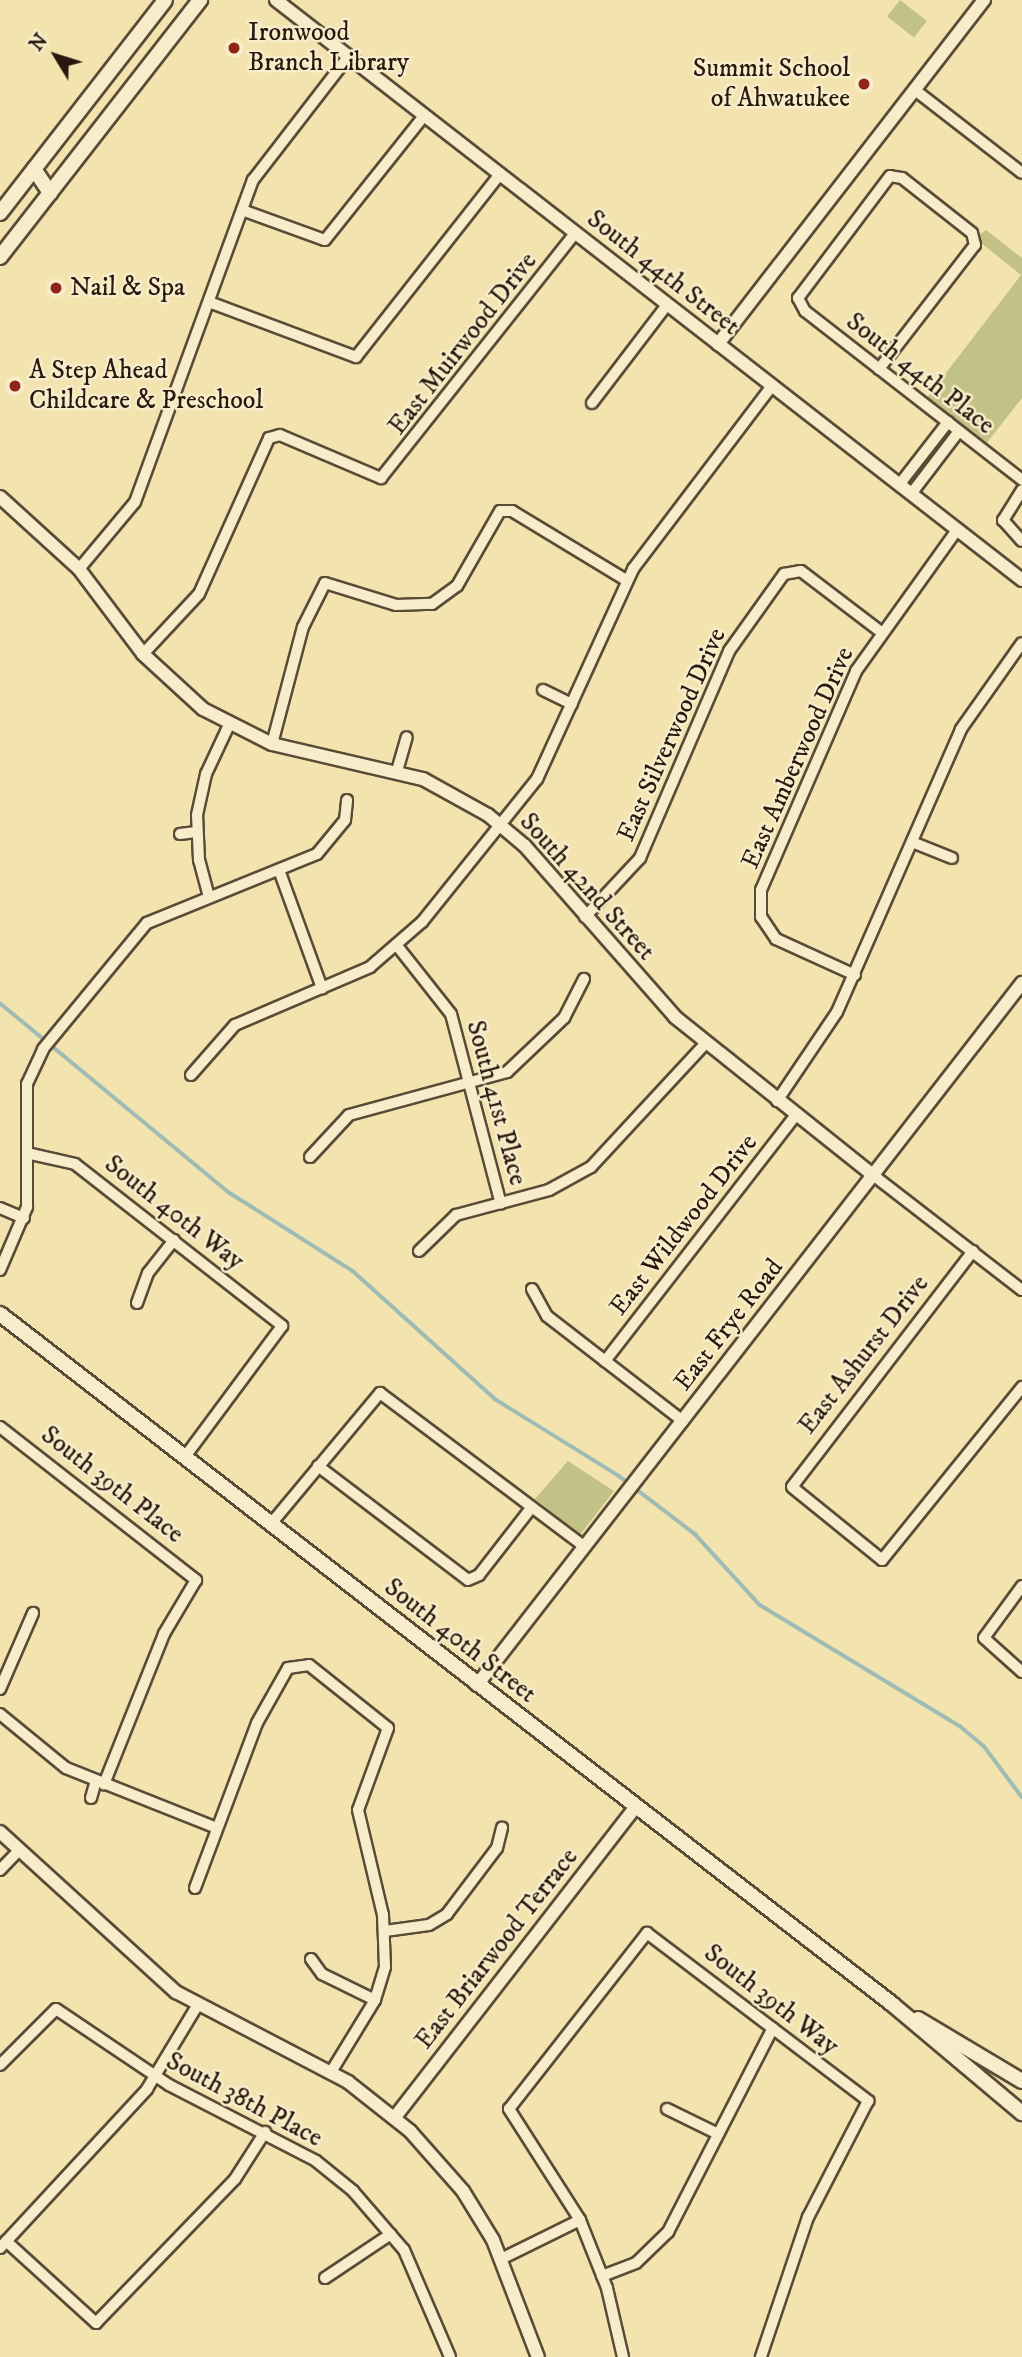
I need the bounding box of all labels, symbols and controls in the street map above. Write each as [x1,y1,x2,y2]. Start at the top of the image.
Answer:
place label: Ironwood Branch Library [248,17,409,78]
north arrow [21,21,91,91]
text: N [25,30,53,56]
marker: Ironwood Branch Library [226,40,242,56]
place label: Summit School of Ahwatukee [693,53,850,114]
marker: Summit School of Ahwatukee [856,76,872,92]
street label: South 44th Street [580,204,746,342]
street label: East Muirwood Drive [382,247,544,441]
place label: Nail & Spa [70,272,185,304]
marker: Nail & Spa [48,280,64,296]
street label: South 44th Place [840,306,1000,442]
place label: A Step Ahead Childcare & Preschool [29,355,263,416]
marker: A Step Ahead Childcare & Preschool [7,378,23,394]
street label: East Silverwood Drive [611,623,733,847]
street label: East Amberwood Drive [735,642,861,874]
street label: South 42nd Street [513,807,661,967]
street label: South 41st Place [459,1017,533,1189]
street label: East Wildwood Drive [604,1128,764,1322]
street label: South 40th Way [98,1149,250,1277]
street label: East Frye Road [668,1253,790,1397]
street label: East Ashurst Drive [792,1269,936,1441]
street label: South 39th Place [34,1420,190,1550]
street label: South 40th Street [378,1572,542,1710]
street label: East Briarwood Terrace [409,1842,585,2056]
street label: South 39th Way [698,1938,844,2062]
street label: South 38th Place [161,2046,327,2154]

